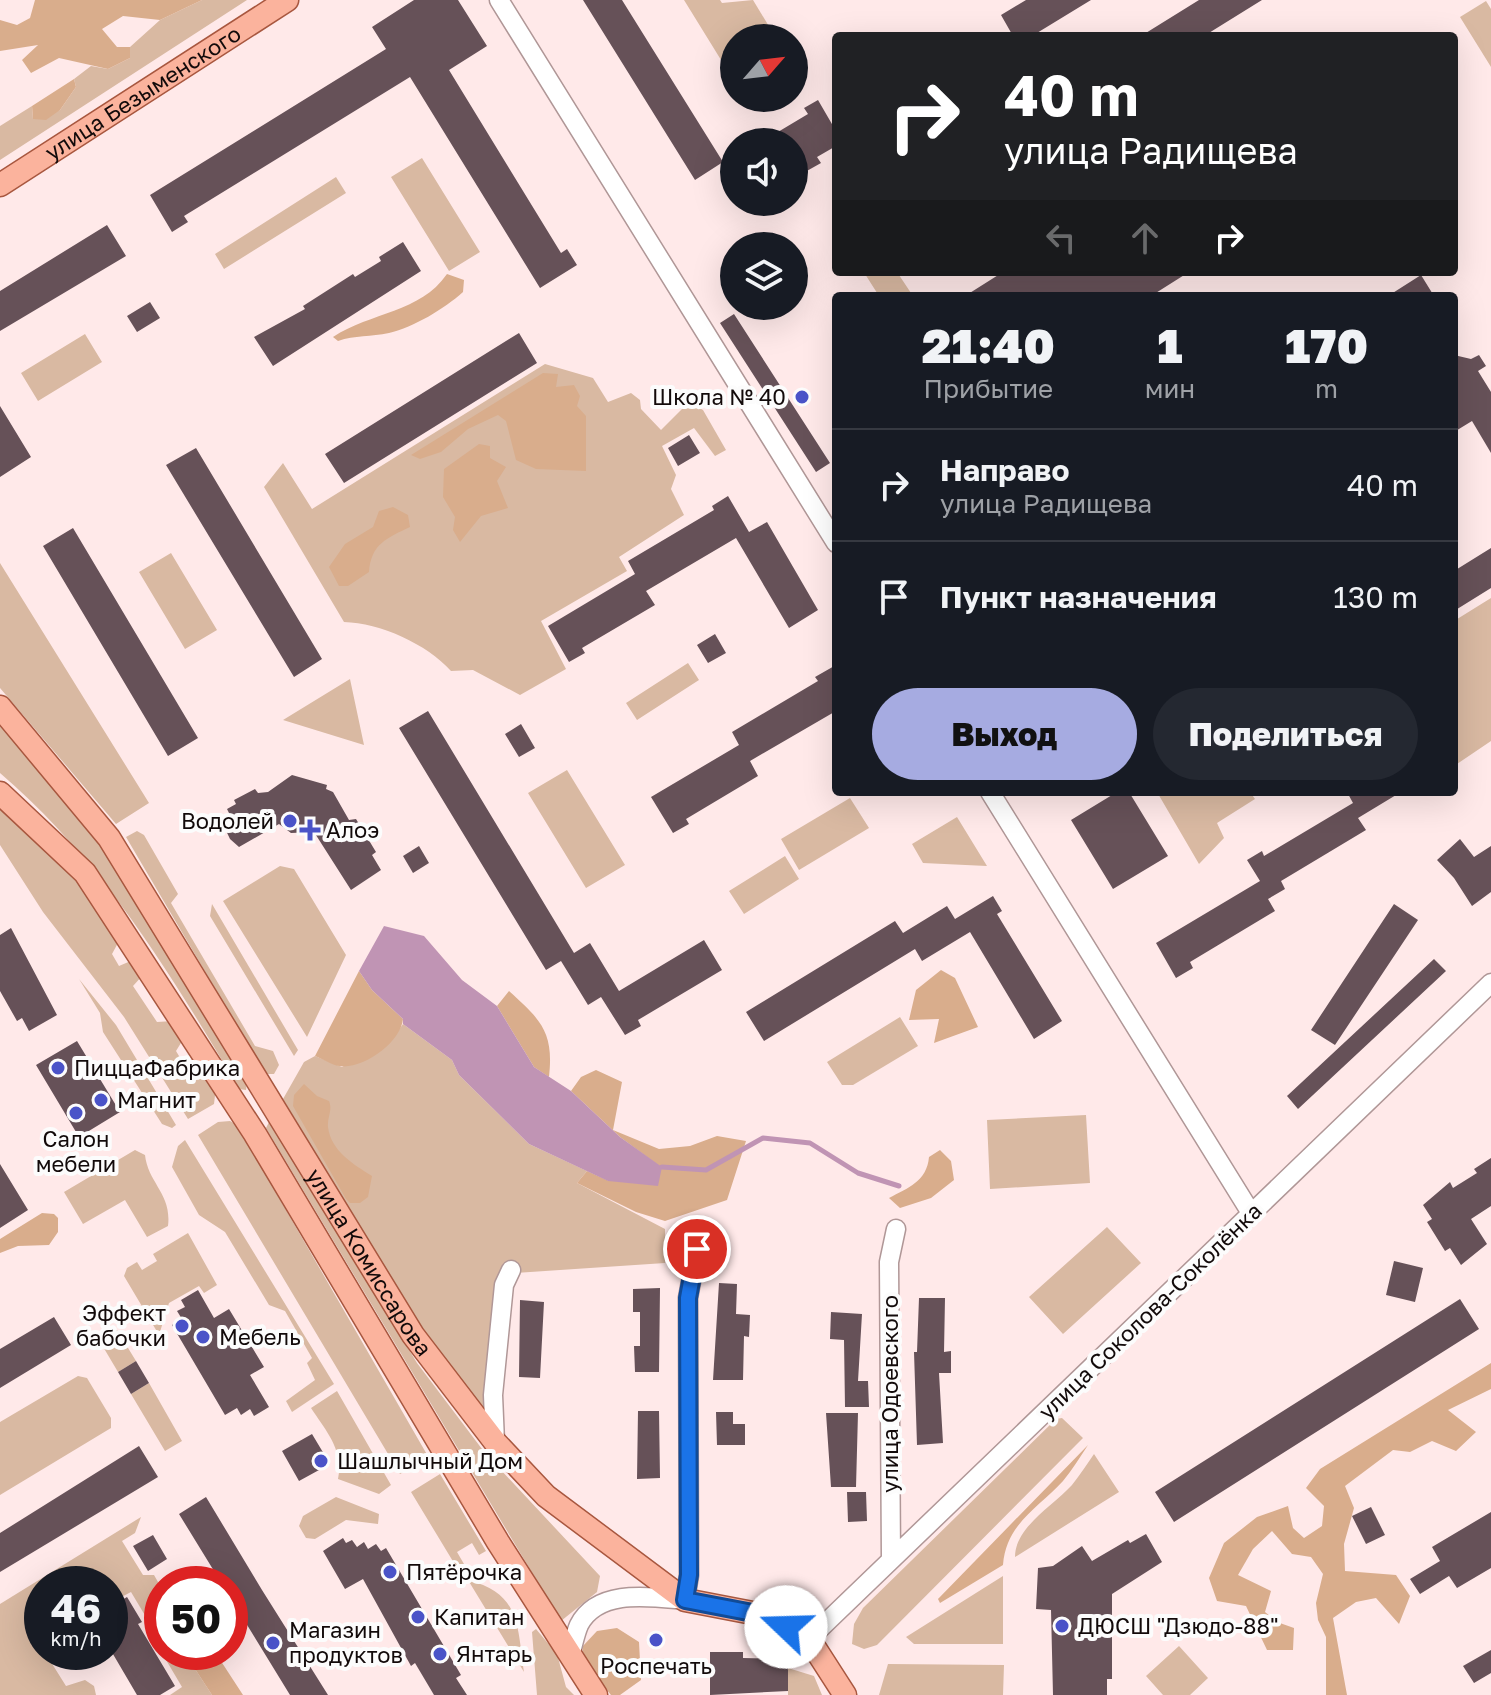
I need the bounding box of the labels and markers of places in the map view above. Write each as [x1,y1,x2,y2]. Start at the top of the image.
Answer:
place label: Школа № 40 [652,383,786,410]
marker: Школа № 40 [793,388,811,406]
place label: Водолей [181,807,274,834]
marker: Водолей [281,812,299,830]
place label: Алоэ [326,816,379,843]
marker: Алоэ [301,821,319,839]
place label: ПиццаФабрика [74,1054,240,1081]
marker: ПиццаФабрика [49,1059,67,1077]
place label: Магнит [117,1086,196,1113]
marker: Магнит [92,1091,110,1109]
marker: Салон мебели [67,1104,85,1122]
place label: Салон мебели [36,1125,116,1177]
pin [663,1215,731,1283]
place label: Эффект бабочки [76,1299,166,1351]
marker: Эффект бабочки [173,1317,191,1335]
place label: Мебель [219,1323,301,1350]
marker: Мебель [194,1328,212,1346]
place label: Шашлычный Дом [337,1447,523,1474]
marker: Шашлычный Дом [312,1452,330,1470]
place label: Пятёрочка [406,1558,522,1585]
marker: Пятёрочка [381,1563,399,1581]
place label: Капитан [434,1603,524,1630]
marker: Капитан [409,1608,427,1626]
place label: ДЮСШ "Дзюдо-88" [1078,1612,1279,1639]
place label: Магазин продуктов [289,1616,403,1668]
marker: ДЮСШ "Дзюдо-88" [1053,1617,1071,1635]
marker: Роспечать [647,1631,665,1649]
marker: Магазин продуктов [264,1634,282,1652]
place label: Янтарь [456,1640,532,1667]
marker: Янтарь [431,1645,449,1663]
place label: Роспечать [600,1652,712,1679]

